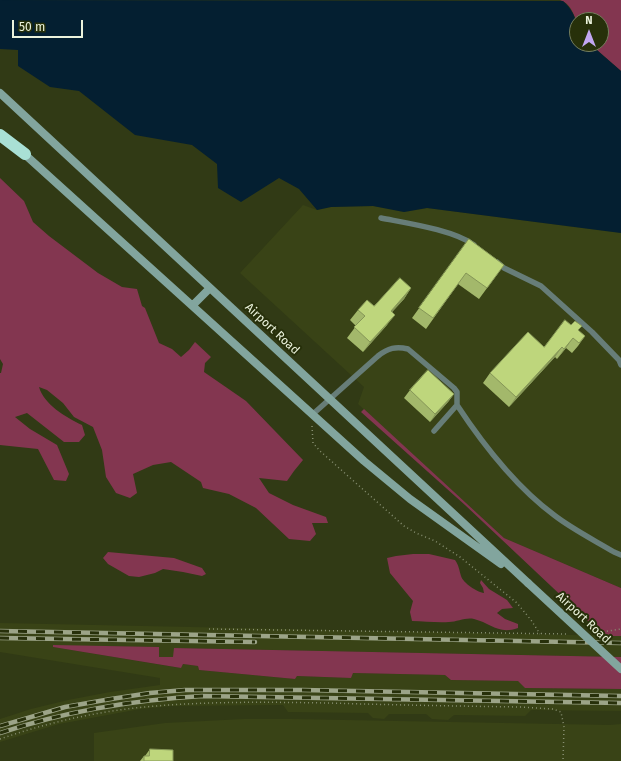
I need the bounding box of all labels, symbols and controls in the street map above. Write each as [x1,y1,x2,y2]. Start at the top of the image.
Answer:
scale bar [14,12,85,38]
north arrow [569,12,609,52]
text: N [585,14,593,27]
text: 50 m [19,20,45,34]
street label: Airport Road [242,300,302,358]
street label: Airport Road [553,589,613,647]

